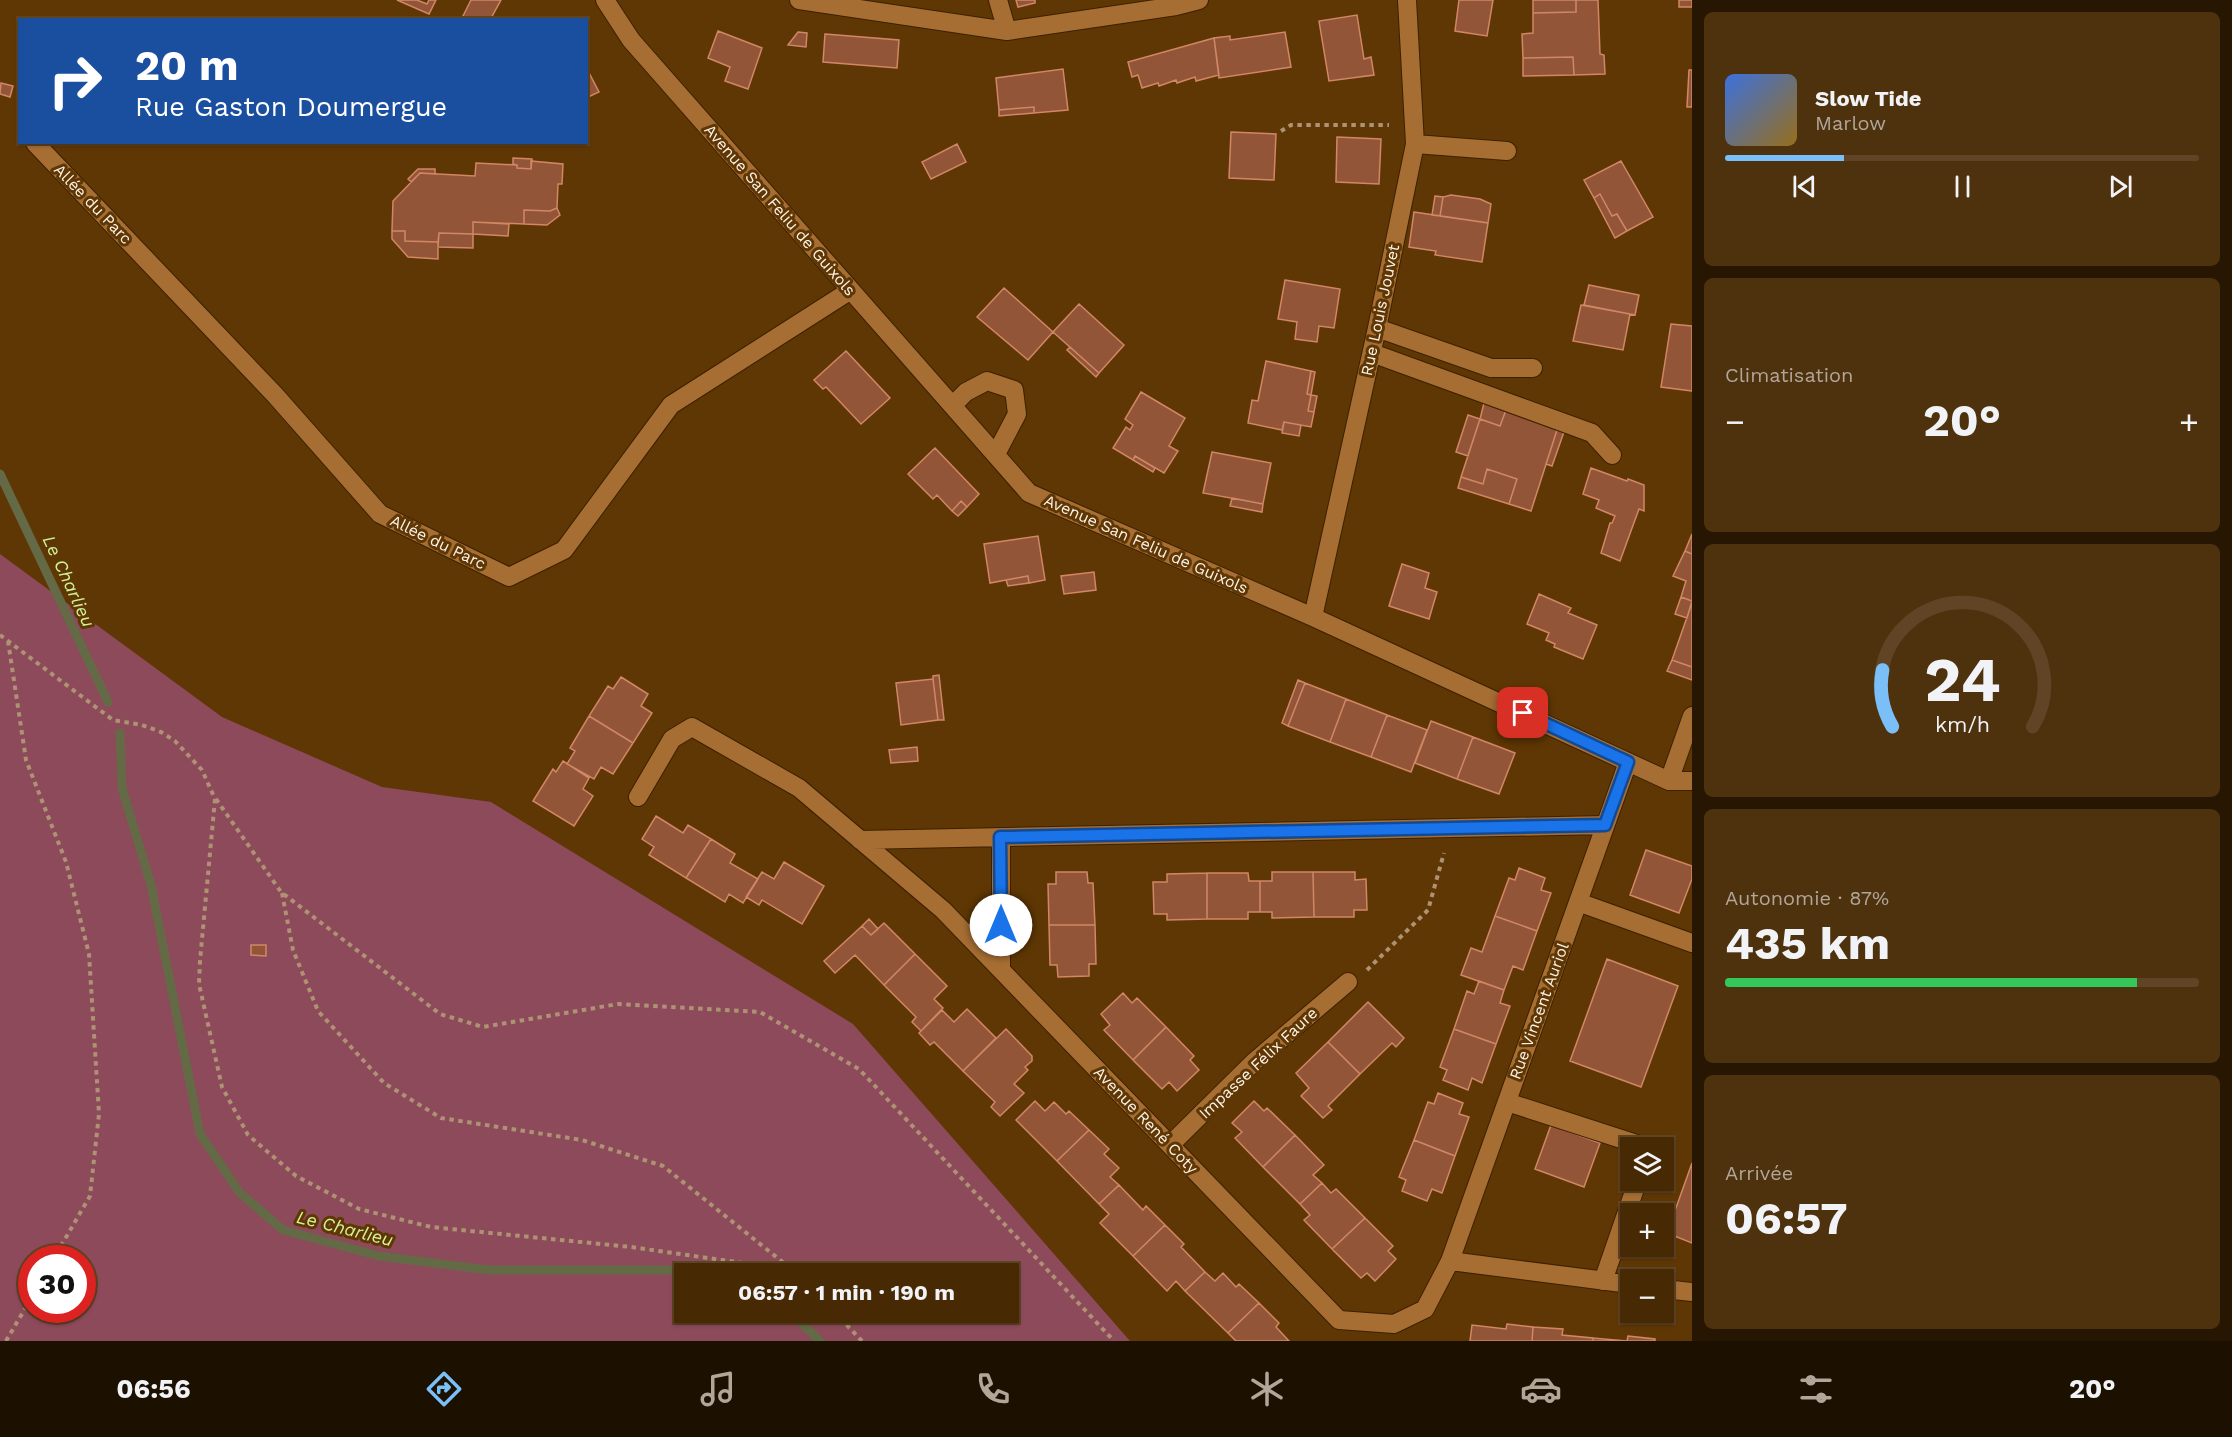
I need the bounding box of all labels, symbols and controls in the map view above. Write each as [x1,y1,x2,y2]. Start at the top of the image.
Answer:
text: 20 m [135,41,239,90]
icon: right [36,42,114,120]
text: Slow Tide [1815,86,1922,111]
text: Rue Gaston Doumergue [135,91,447,123]
text: Marlow [1815,111,1886,135]
street label: Avenue San Feliu de Guixols [700,120,860,300]
street label: Allée du Parc [50,160,136,248]
icon: previous [1788,170,1821,203]
icon: pause [1946,170,1979,203]
icon: next [2104,170,2137,203]
street label: Rue Louis Jouvet [1357,242,1403,378]
text: Climatisation [1725,363,1853,387]
text: 20° [1923,394,2001,447]
text: − [1725,402,1745,441]
text: + [2179,402,2199,441]
street label: Avenue San Feliu de Guixols [1041,490,1251,598]
street label: Allée du Parc [387,511,489,573]
water label: Le Charlieu [39,532,99,630]
text: 24 [1924,644,2000,717]
pin [1497,687,1548,738]
icon: arrive [1506,696,1539,729]
text: km/h [1934,713,1990,738]
text: Autonomie · 87% [1725,886,1889,910]
position arrow [969,893,1033,957]
text: 435 km [1725,917,1890,970]
street label: Rue Vincent Auriol [1505,940,1573,1082]
street label: Impasse Félix Faure [1195,1003,1321,1123]
street label: Avenue René Coty [1090,1062,1203,1178]
map controls [1620,1137,1674,1323]
button: layers [1620,1137,1674,1191]
text: Arrivée [1725,1161,1793,1185]
text: 06:57 [1725,1192,1848,1245]
button: + [1620,1203,1674,1257]
water label: Le Charlieu [295,1206,396,1250]
speed limit sign: 30 [18,1245,96,1323]
button: − [1620,1269,1674,1323]
text: 06:57 · 1 min · 190 m [738,1280,955,1305]
icon: directions [423,1368,465,1410]
icon: music [697,1368,739,1410]
icon: phone [972,1368,1014,1410]
icon: climate [1246,1368,1288,1410]
icon: car [1520,1368,1562,1410]
icon: filters [1795,1368,1837,1410]
text: 06:56 [116,1373,191,1405]
text: 20° [2069,1373,2116,1405]

